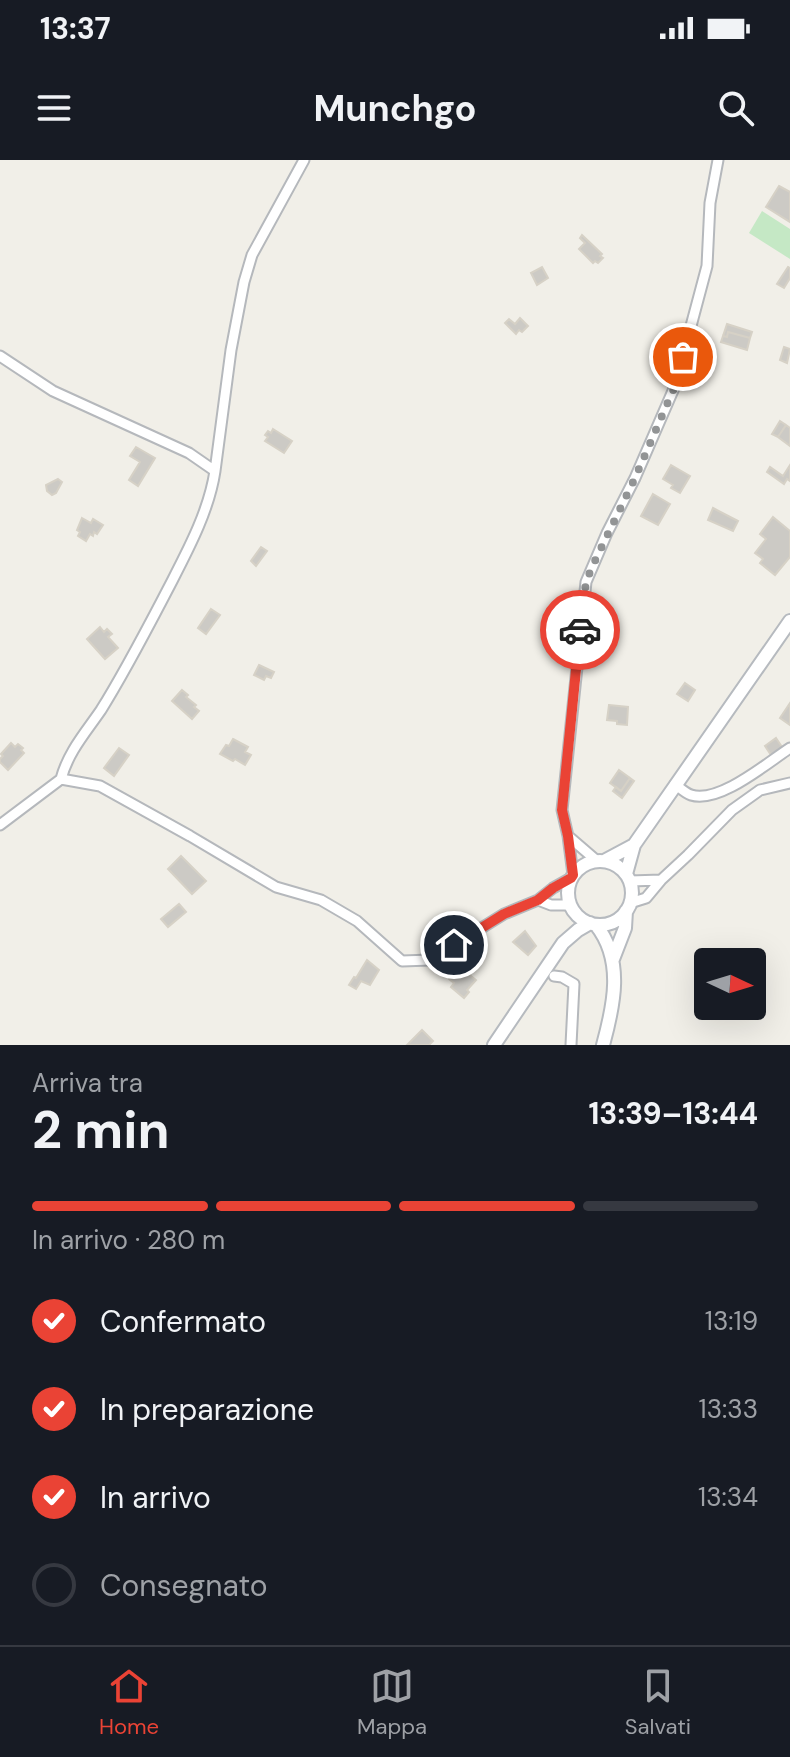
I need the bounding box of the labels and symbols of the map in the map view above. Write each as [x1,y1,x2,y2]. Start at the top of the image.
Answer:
pin [649,323,717,391]
courier [540,590,620,670]
pin [420,911,488,979]
north arrow [694,948,766,1020]

